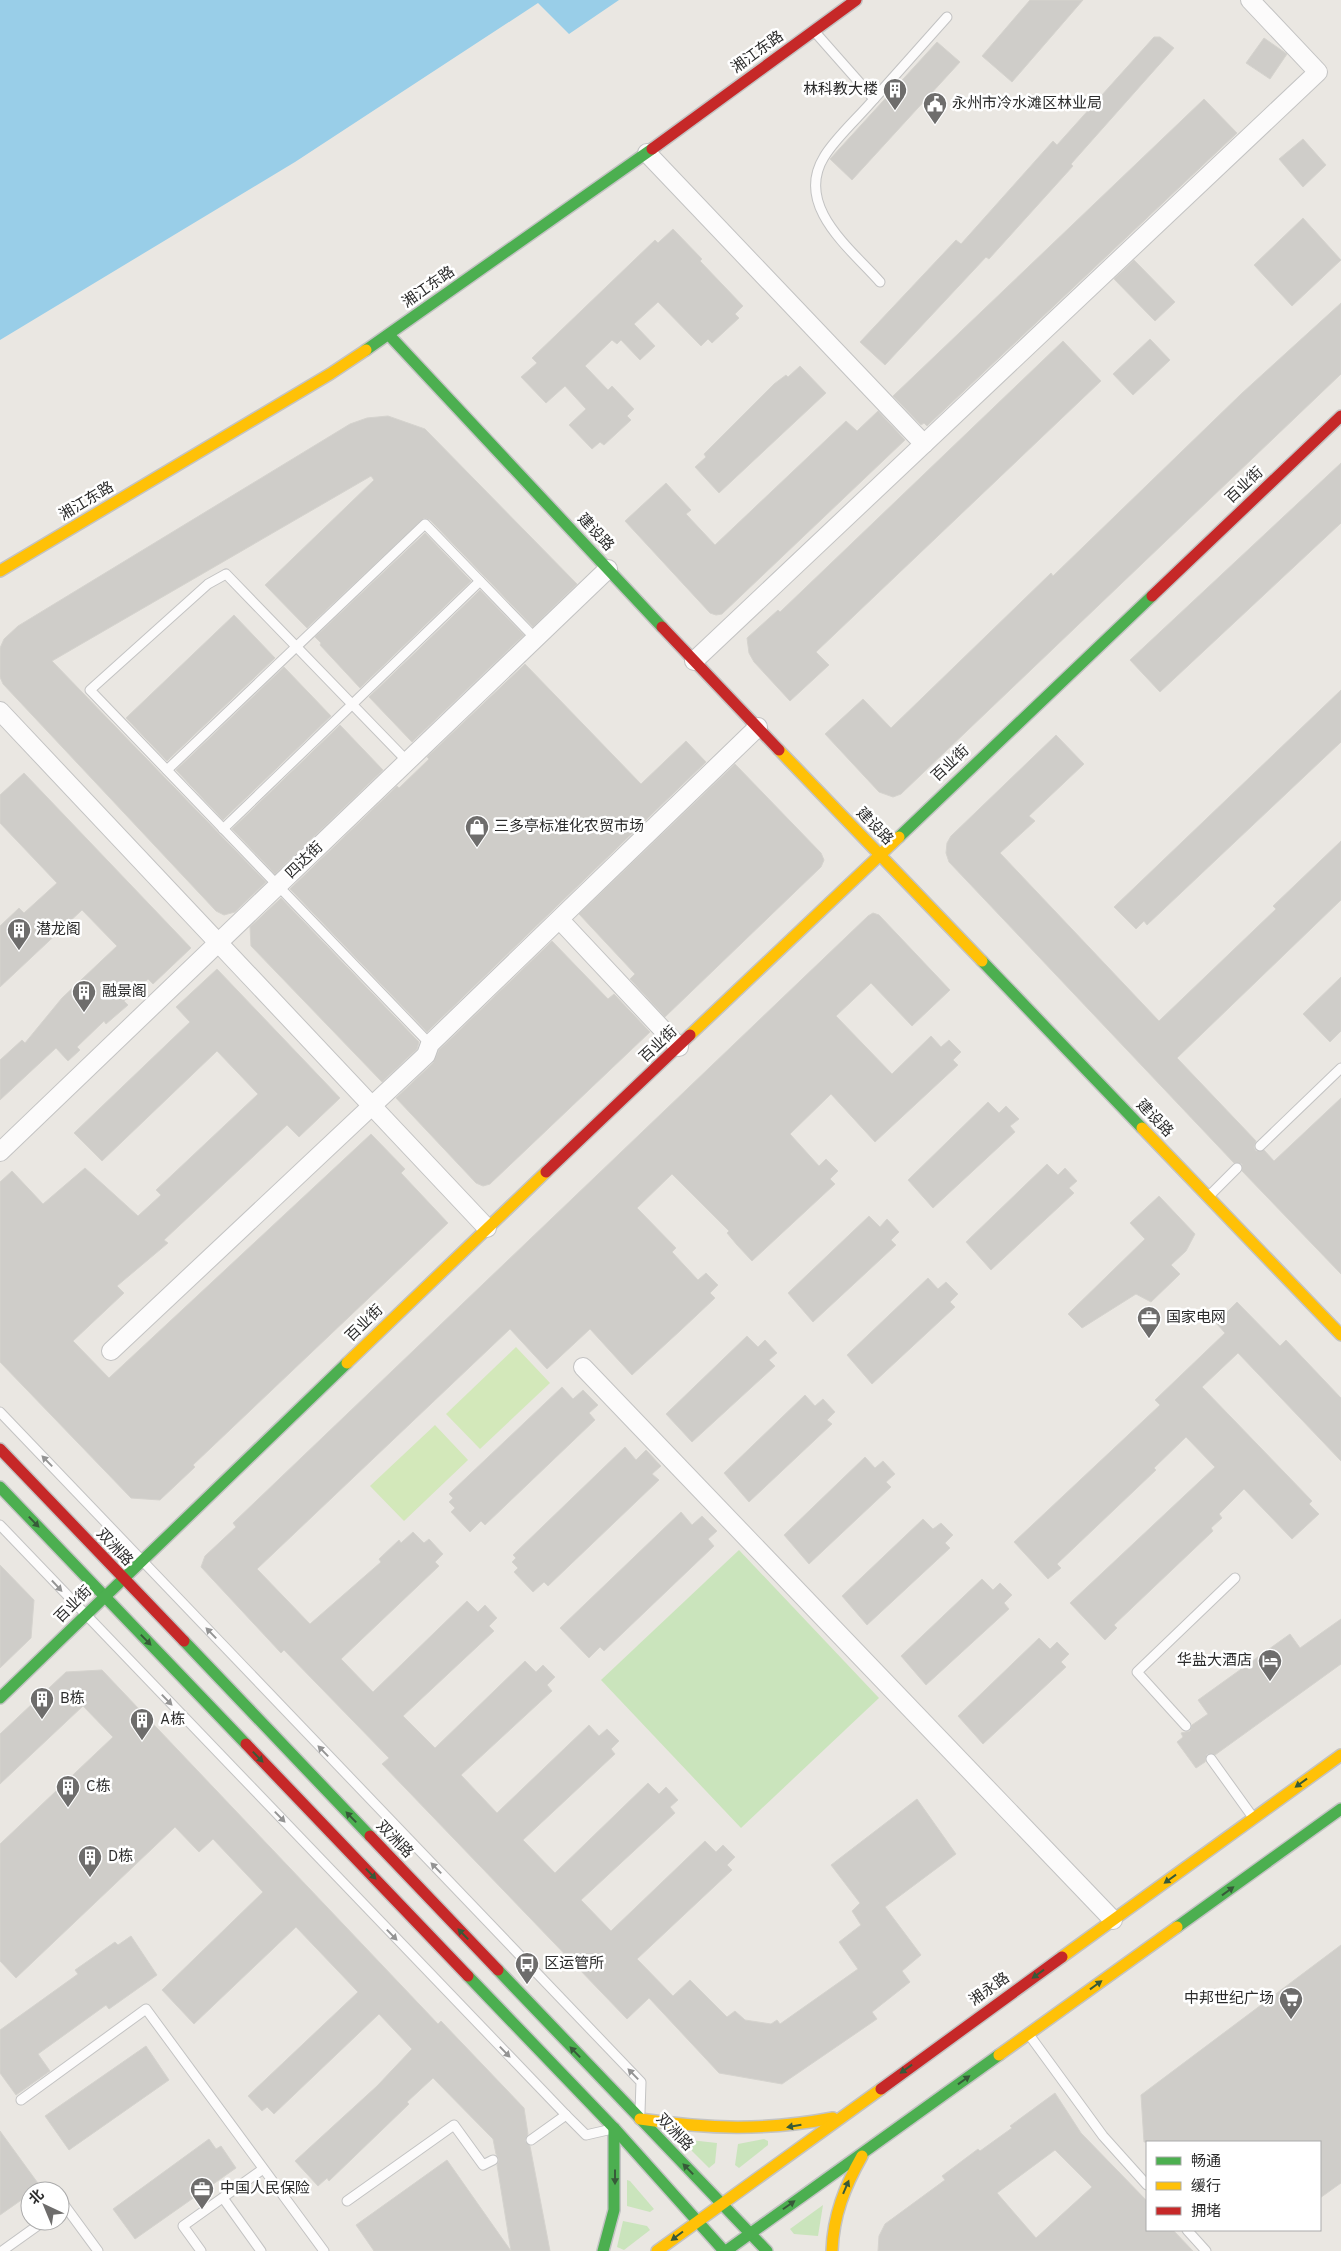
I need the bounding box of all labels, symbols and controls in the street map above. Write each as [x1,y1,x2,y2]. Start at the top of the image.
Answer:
street label: 湘江东路 [728,28,788,78]
building icon: 林科教大楼 [882,77,908,111]
place label: 林科教大楼 [803,81,878,100]
public building icon: 永州市冷水滩区林业局 [922,91,948,125]
place label: 永州市冷水滩区林业局 [952,94,1102,114]
street label: 湘江东路 [399,263,459,313]
street label: 百业街 [1222,464,1268,508]
street label: 湘江东路 [56,478,118,526]
street label: 建设路 [573,510,617,556]
street label: 百业街 [928,742,974,786]
street label: 建设路 [852,804,896,850]
shop icon: 三多亭标准化农贸市场 [464,814,490,848]
place label: 三多亭标准化农贸市场 [494,817,644,837]
street label: 四达街 [282,839,328,883]
building icon: 潜龙阁 [6,917,32,951]
place label: 潜龙阁 [36,920,81,940]
building icon: 融景阁 [71,979,97,1013]
place label: 融景阁 [102,983,147,1002]
street label: 百业街 [636,1023,682,1067]
street label: 建设路 [1132,1096,1176,1142]
street label: 百业街 [342,1302,388,1346]
office icon: 国家电网 [1136,1305,1162,1339]
place label: 国家电网 [1166,1309,1226,1328]
one-way arrow [41,1456,53,1468]
one-way arrow [28,1516,40,1528]
street label: 双洲路 [92,1524,137,1571]
one-way arrow [51,1579,63,1591]
street label: 百业街 [51,1582,97,1628]
one-way arrow [205,1627,217,1639]
one-way arrow [140,1633,152,1645]
hotel icon: 华盐大酒店 [1257,1648,1283,1682]
place label: 华盐大酒店 [1177,1651,1252,1671]
building icon: B栋 [29,1686,55,1720]
place label: B栋 [60,1689,85,1709]
one-way arrow [161,1694,173,1706]
building icon: A栋 [129,1707,155,1741]
place label: A栋 [160,1710,185,1730]
one-way arrow [317,1745,329,1757]
one-way arrow [252,1751,264,1763]
building icon: C栋 [55,1774,81,1808]
place label: C栋 [86,1777,111,1797]
one-way arrow [1295,1778,1308,1788]
one-way arrow [274,1811,286,1823]
one-way arrow [345,1811,357,1823]
street label: 双洲路 [372,1817,417,1863]
building icon: D栋 [77,1844,103,1878]
place label: D栋 [108,1847,133,1867]
one-way arrow [430,1862,442,1874]
one-way arrow [365,1868,377,1880]
one-way arrow [1164,1873,1177,1884]
one-way arrow [1221,1885,1234,1896]
one-way arrow [386,1928,398,1940]
one-way arrow [457,1929,469,1941]
bus stop icon: 区运管所 [514,1951,540,1985]
place label: 区运管所 [544,1955,604,1974]
street label: 湘永路 [966,1969,1014,2011]
one-way arrow [1031,1969,1045,1979]
one-way arrow [1089,1980,1103,1990]
supermarket icon: 中邦世纪广场 [1278,1986,1304,2020]
place label: 中邦世纪广场 [1184,1990,1274,2009]
one-way arrow [499,2045,511,2057]
one-way arrow [569,2046,581,2058]
one-way arrow [899,2064,913,2074]
one-way arrow [627,2068,639,2080]
one-way arrow [957,2075,971,2085]
street label: 双洲路 [652,2110,697,2156]
one-way arrow [786,2123,802,2131]
legend [1146,2141,1321,2231]
text: 畅通 [1191,2153,1221,2172]
one-way arrow [682,2163,694,2175]
one-way arrow [610,2169,618,2185]
office icon: 中国人民保险 [189,2176,215,2210]
text: 缓行 [1191,2178,1221,2197]
place label: 中国人民保险 [220,2180,310,2199]
one-way arrow [842,2180,850,2194]
north arrow [20,2181,70,2231]
text: 北 [26,2187,48,2209]
one-way arrow [782,2200,796,2210]
text: 拥堵 [1191,2203,1221,2222]
one-way arrow [671,2231,684,2242]

